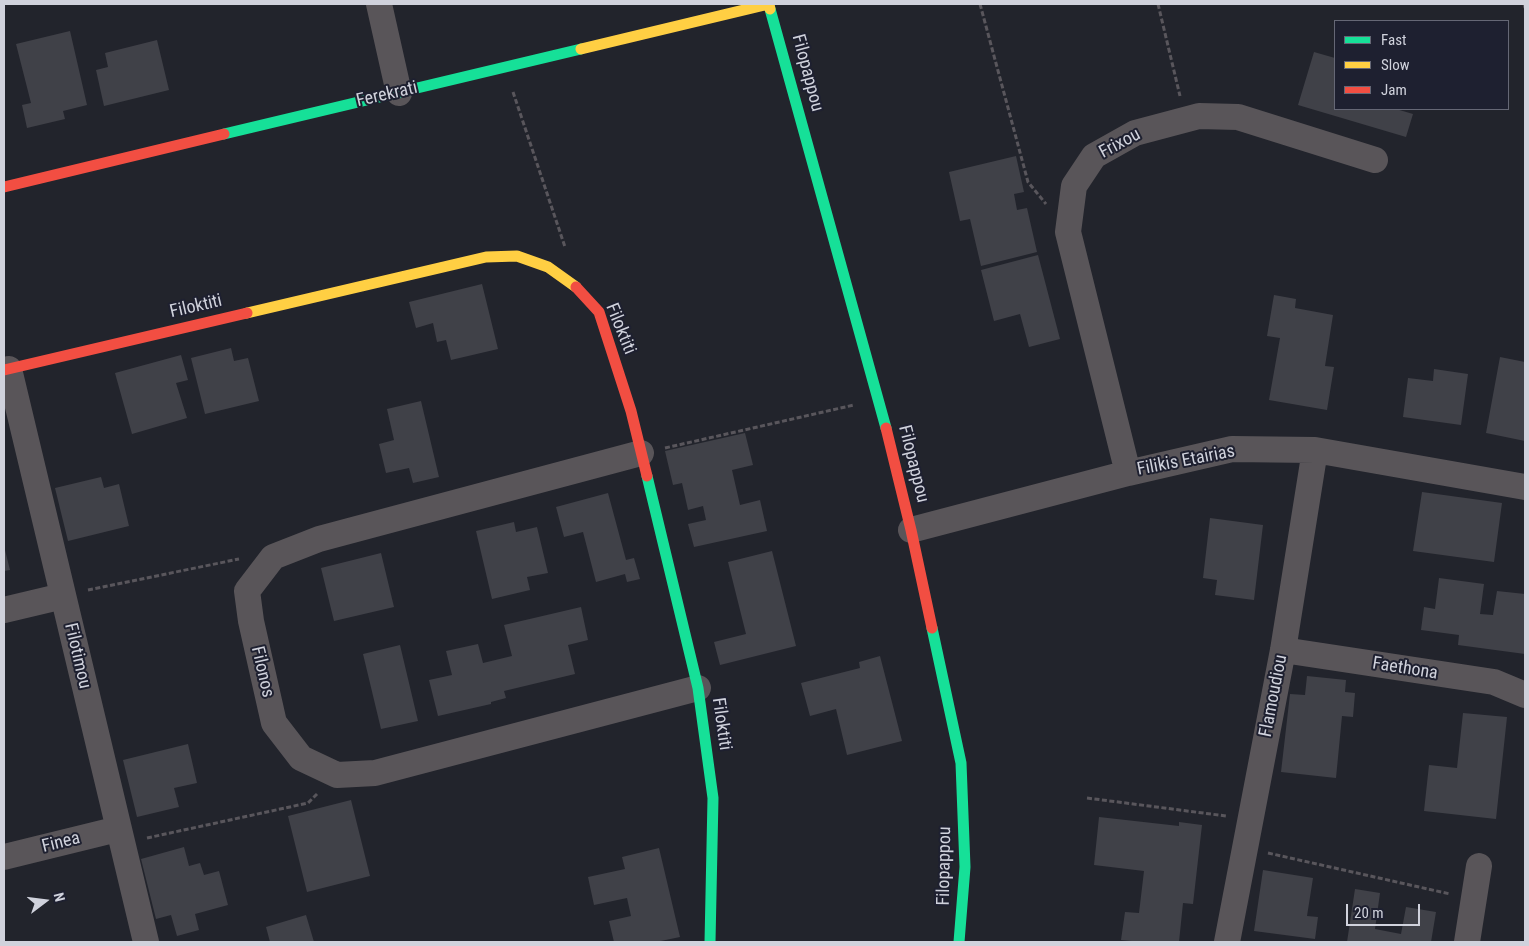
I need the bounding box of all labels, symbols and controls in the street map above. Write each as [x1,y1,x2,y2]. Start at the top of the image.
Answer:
legend [1334,20,1509,110]
text: Fast [1381,31,1406,49]
street label: Filopappou [786,32,828,114]
text: Slow [1381,56,1410,74]
street label: Ferekrati [354,78,420,112]
text: Jam [1381,81,1407,99]
street label: Frixou [1096,124,1144,164]
street label: Filoktiti [168,291,224,323]
street label: Filoktiti [600,300,640,358]
street label: Filopappou [893,423,933,505]
street label: Filikis Etairias [1135,441,1237,481]
street label: Filotimou [59,621,95,691]
street label: Filonos [246,644,278,700]
street label: Flamoudiou [1255,653,1293,739]
street label: Faethona [1371,653,1439,685]
street label: Filoktiti [707,696,735,752]
street label: Filopappou [934,826,956,906]
street label: Finea [40,828,82,858]
north arrow [20,876,70,926]
text: N [51,891,68,903]
scale bar [1349,894,1423,926]
text: 20 m [1354,904,1384,922]

